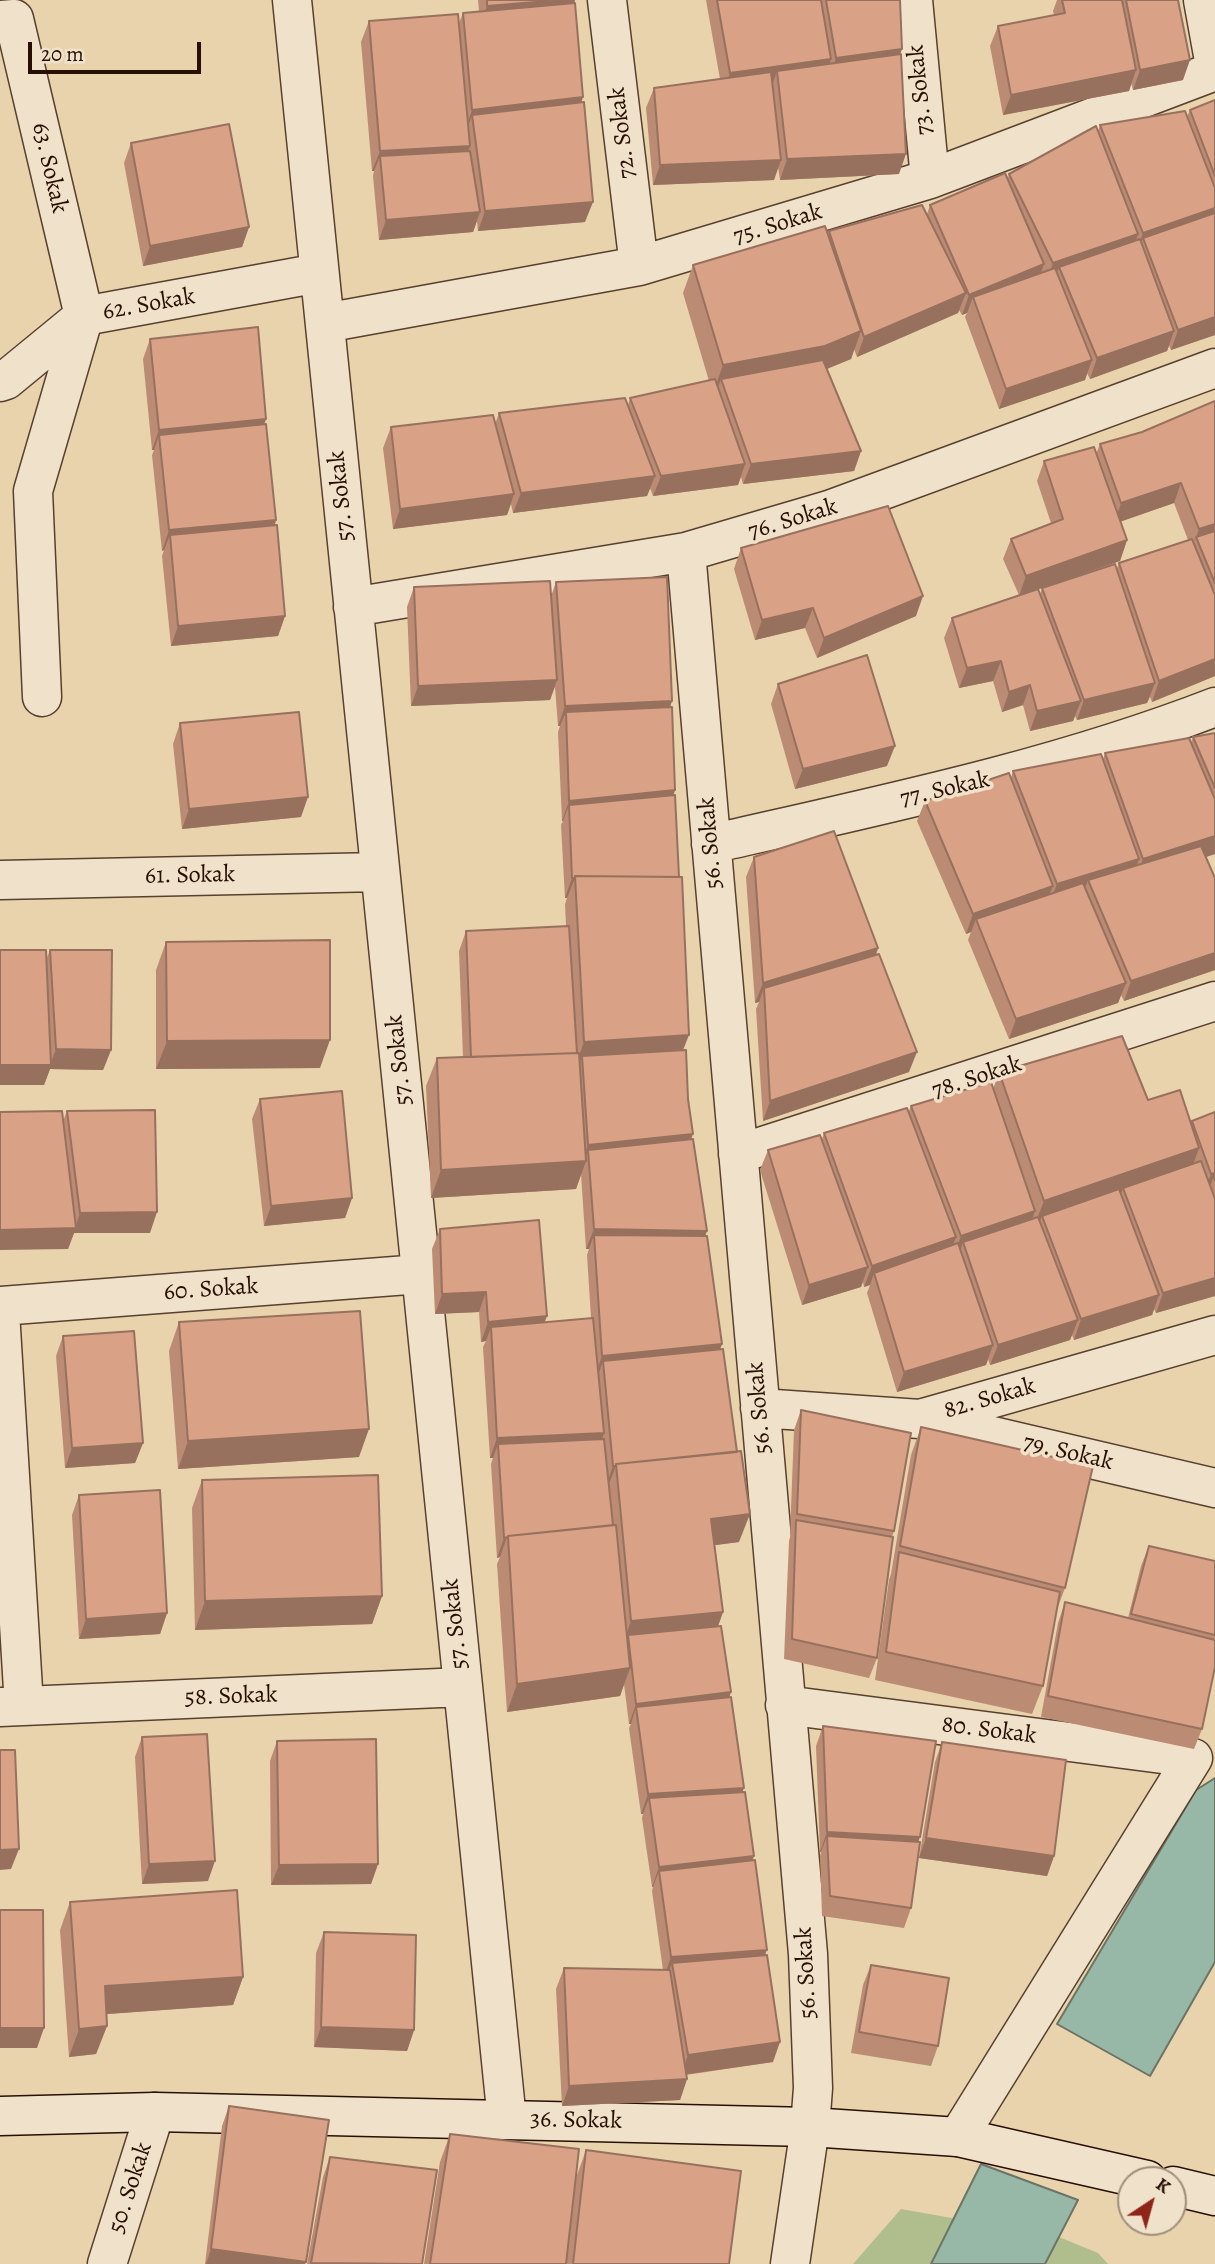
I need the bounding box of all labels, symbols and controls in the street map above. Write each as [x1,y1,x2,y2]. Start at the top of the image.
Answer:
scale bar [32,28,205,72]
text: 20 m [41,40,84,68]
street label: 73. Sokak [902,43,940,137]
street label: 72. Sokak [603,85,643,181]
street label: 63. Sokak [25,120,73,216]
street label: 75. Sokak [730,198,826,252]
street label: 62. Sokak [101,283,197,327]
street label: 57. Sokak [323,449,361,543]
street label: 76. Sokak [745,493,841,547]
street label: 77. Sokak [897,766,993,814]
street label: 56. Sokak [693,796,729,890]
street label: 61. Sokak [145,861,235,891]
street label: 57. Sokak [381,1013,419,1107]
street label: 78. Sokak [929,1050,1025,1106]
street label: 60. Sokak [163,1272,259,1308]
street label: 56. Sokak [742,1361,778,1455]
street label: 82. Sokak [941,1372,1039,1426]
street label: 79. Sokak [1020,1429,1116,1477]
street label: 57. Sokak [437,1577,475,1671]
street label: 58. Sokak [184,1681,278,1713]
street label: 80. Sokak [940,1711,1038,1751]
street label: 56. Sokak [790,1926,824,2020]
street label: 36. Sokak [530,2106,622,2136]
street label: 50. Sokak [103,2139,159,2237]
north arrow [1117,2166,1187,2236]
text: K [1150,2171,1176,2200]

